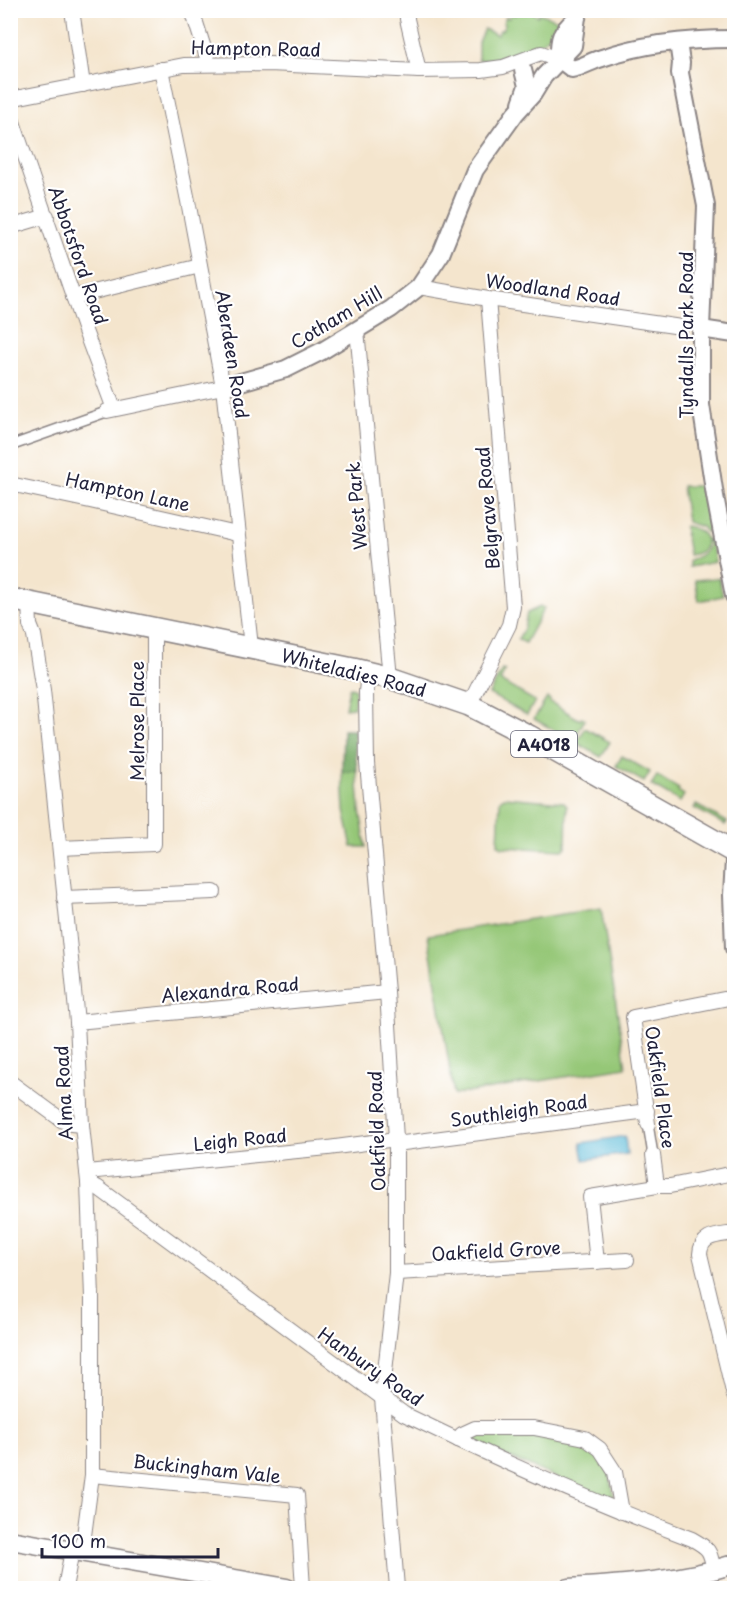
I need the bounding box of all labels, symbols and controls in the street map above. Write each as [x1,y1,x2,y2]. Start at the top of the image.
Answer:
street label: Hampton Road [191,33,321,63]
street label: Abbotsford Road [43,182,115,328]
street label: Tyndalls Park Road [672,251,699,419]
street label: Woodland Road [484,266,622,312]
street label: Cotham Hill [285,279,387,355]
street label: Aberdeen Road [209,288,257,420]
street label: Belgrave Road [468,445,506,571]
street label: West Park [339,461,373,551]
street label: Hampton Lane [63,465,193,517]
street label: Whiteladies Road [279,641,429,703]
street label: Melrose Place [123,661,150,781]
road number: A4018 [511,731,577,757]
street label: Alexandra Road [160,970,300,1008]
street label: Oakfield Place [639,1024,683,1150]
street label: Alma Road [47,1045,79,1141]
street label: Oakfield Road [360,1070,392,1192]
street label: Southleigh Road [449,1087,589,1133]
street label: Leigh Road [192,1121,288,1157]
street label: Oakfield Grove [431,1233,561,1267]
street label: Hanbury Road [313,1320,429,1412]
street label: Buckingham Vale [132,1447,282,1489]
scale bar [42,1521,218,1559]
text: 100 m [51,1527,106,1554]

